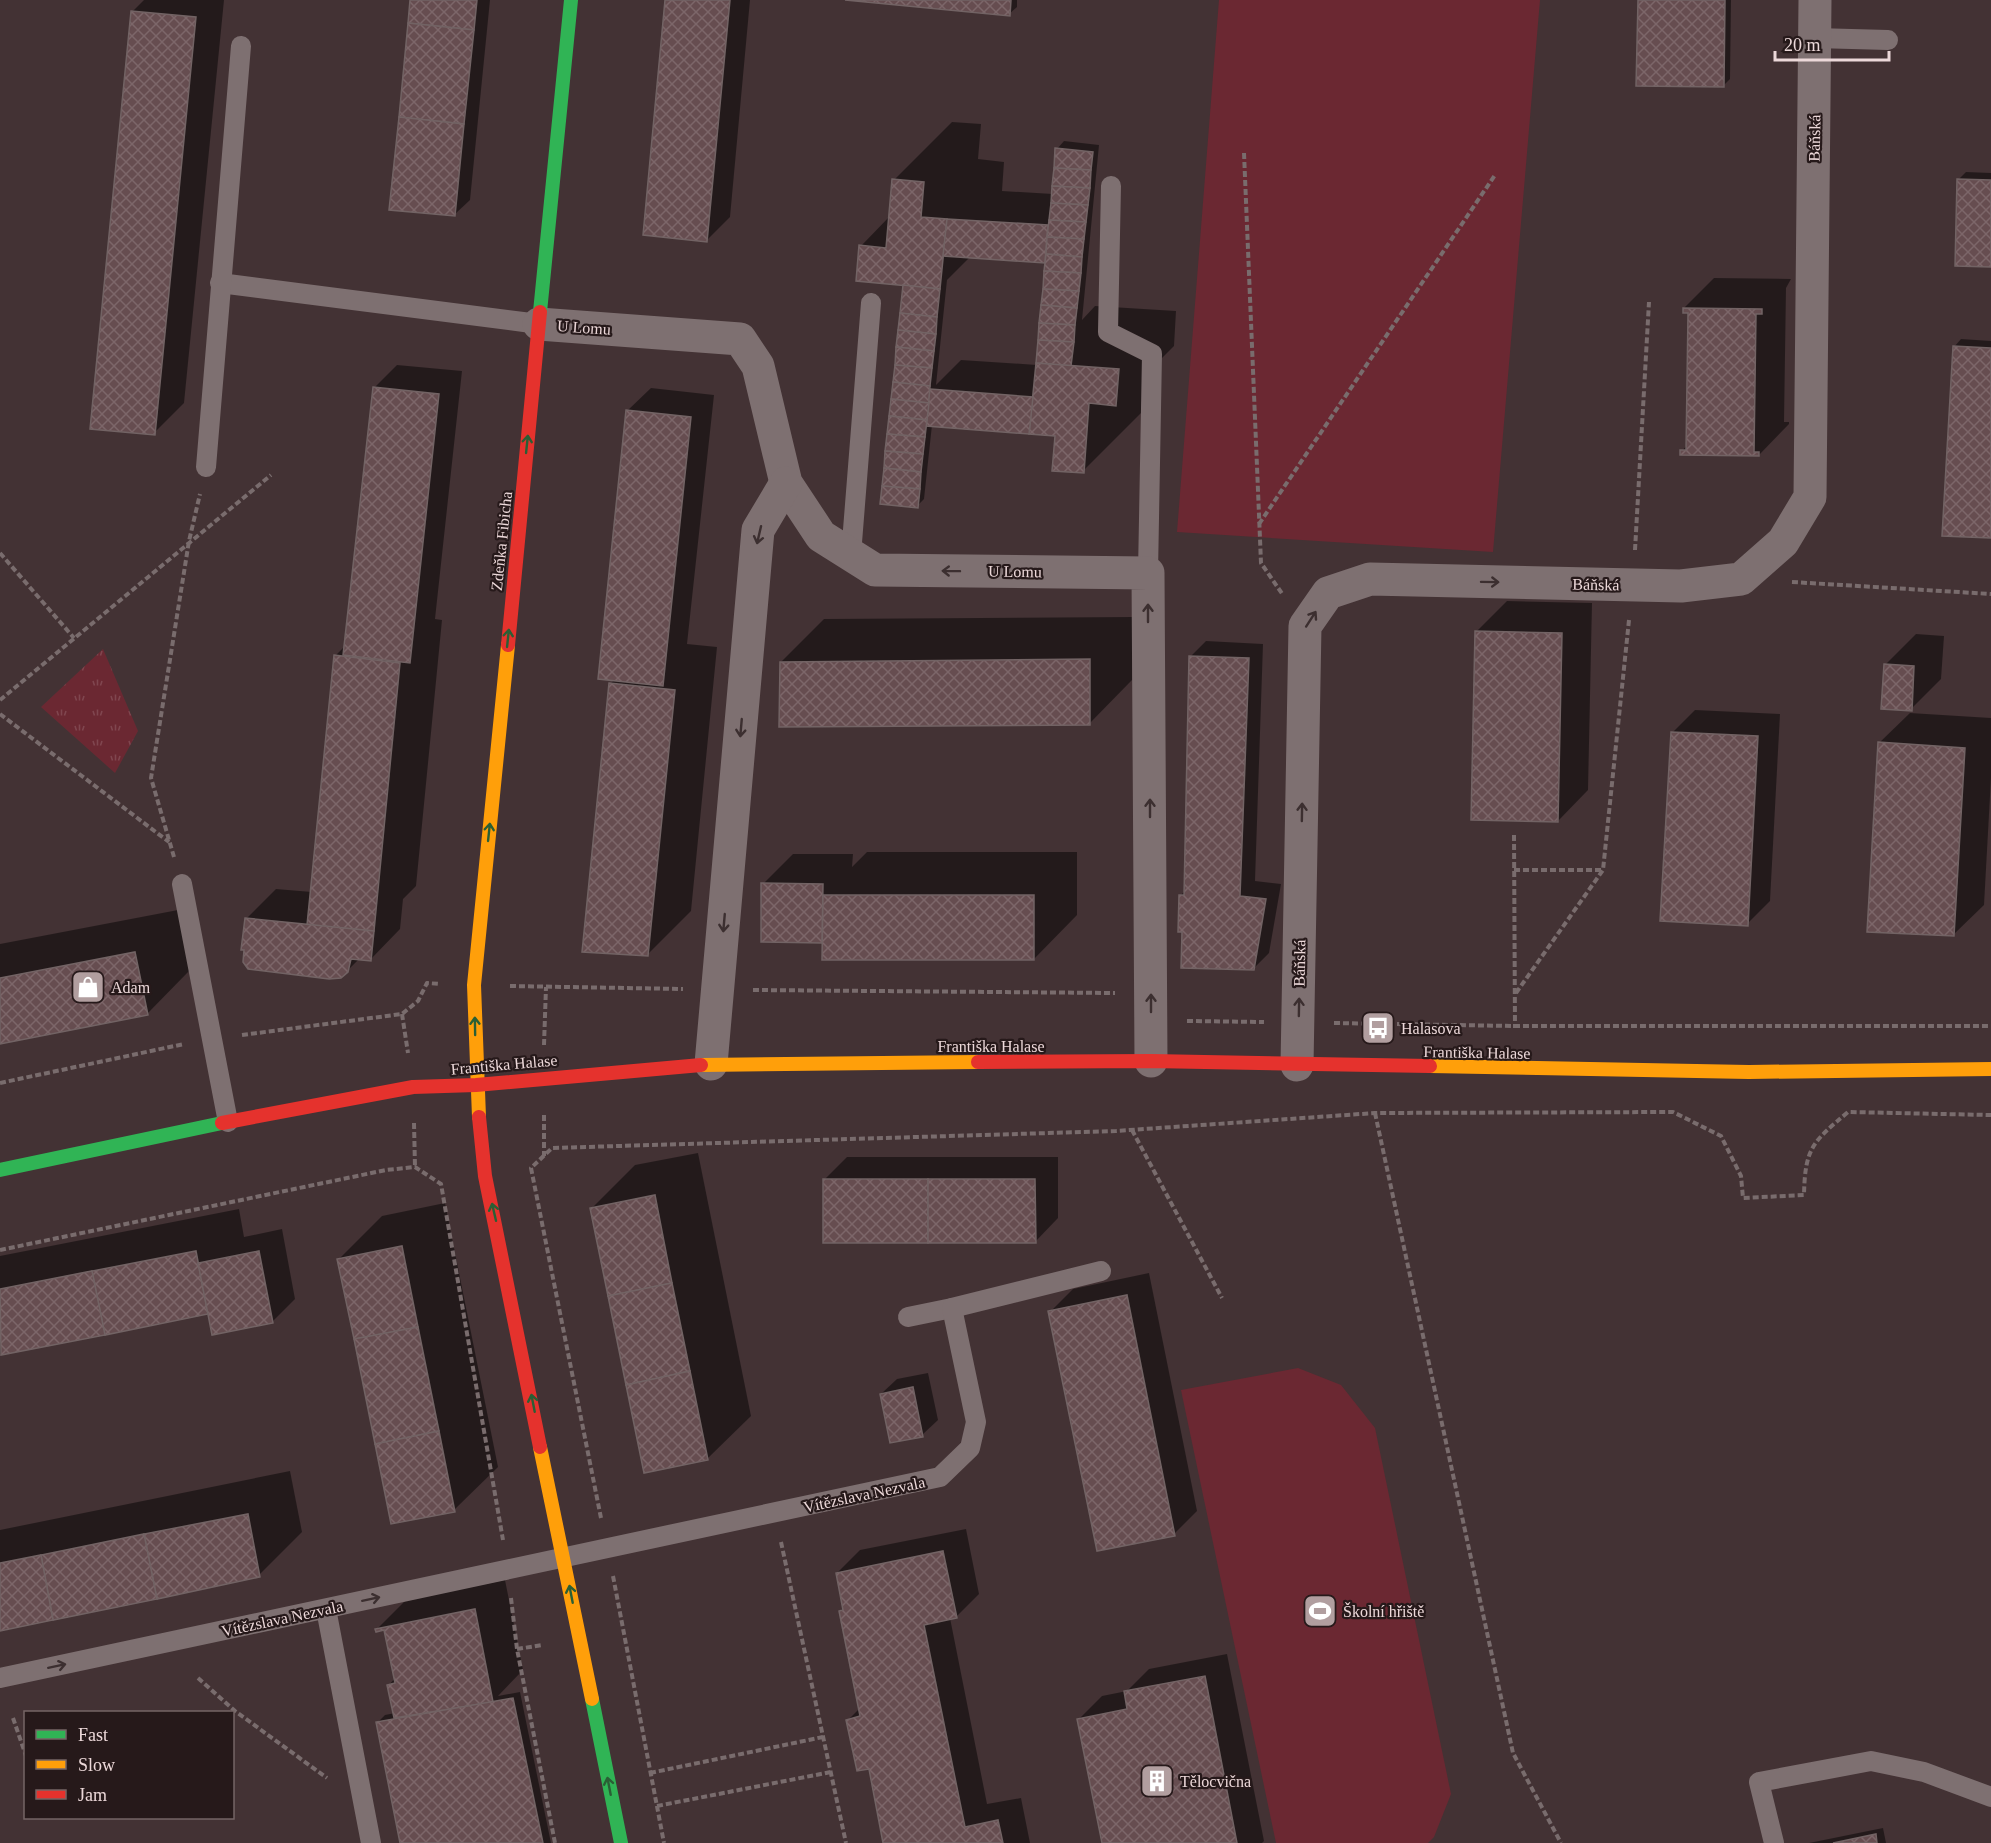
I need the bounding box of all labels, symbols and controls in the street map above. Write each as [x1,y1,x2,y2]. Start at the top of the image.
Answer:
scale bar [1775,24,1889,62]
text: 20 m [1784,35,1821,55]
street label: Báňská [1806,114,1823,162]
street label: U Lomu [557,317,611,338]
one-way arrow [522,435,533,455]
street label: Zdeňka Fibicha [488,490,515,592]
one-way arrow [753,525,765,544]
street label: U Lomu [988,563,1042,580]
one-way arrow [941,565,961,577]
one-way arrow [1479,576,1499,587]
street label: Báňská [1572,576,1620,593]
one-way arrow [1142,603,1154,623]
one-way arrow [1304,610,1317,627]
one-way arrow [503,629,514,649]
one-way arrow [735,718,746,738]
one-way arrow [1144,798,1156,818]
one-way arrow [1296,802,1308,822]
one-way arrow [484,823,495,843]
one-way arrow [718,912,729,932]
street label: Báňská [1291,939,1308,987]
shop icon: Adam [70,969,106,1005]
place label: Adam [111,979,151,996]
one-way arrow [1145,993,1157,1013]
one-way arrow [1293,997,1305,1017]
bus stop icon: Halasova [1360,1010,1396,1046]
one-way arrow [469,1017,481,1037]
place label: Halasova [1401,1020,1461,1037]
street label: Františka Halase [937,1038,1045,1055]
street label: Františka Halase [1423,1043,1531,1062]
street label: Františka Halase [450,1051,558,1078]
one-way arrow [487,1203,499,1222]
one-way arrow [527,1394,538,1414]
street label: Vítězslava Nezvala [802,1473,926,1516]
one-way arrow [565,1585,576,1605]
one-way arrow [361,1593,381,1604]
sports icon: Školní hřiště [1302,1593,1338,1629]
street label: Vítězslava Nezvala [220,1597,344,1640]
place label: Školní hřiště [1343,1602,1424,1620]
one-way arrow [47,1659,66,1671]
legend [24,1711,234,1819]
text: Fast [78,1725,108,1745]
text: Slow [78,1755,115,1775]
building icon: Tělocvična [1139,1763,1175,1799]
place label: Tělocvična [1180,1773,1251,1790]
one-way arrow [603,1776,614,1796]
text: Jam [78,1785,107,1805]

